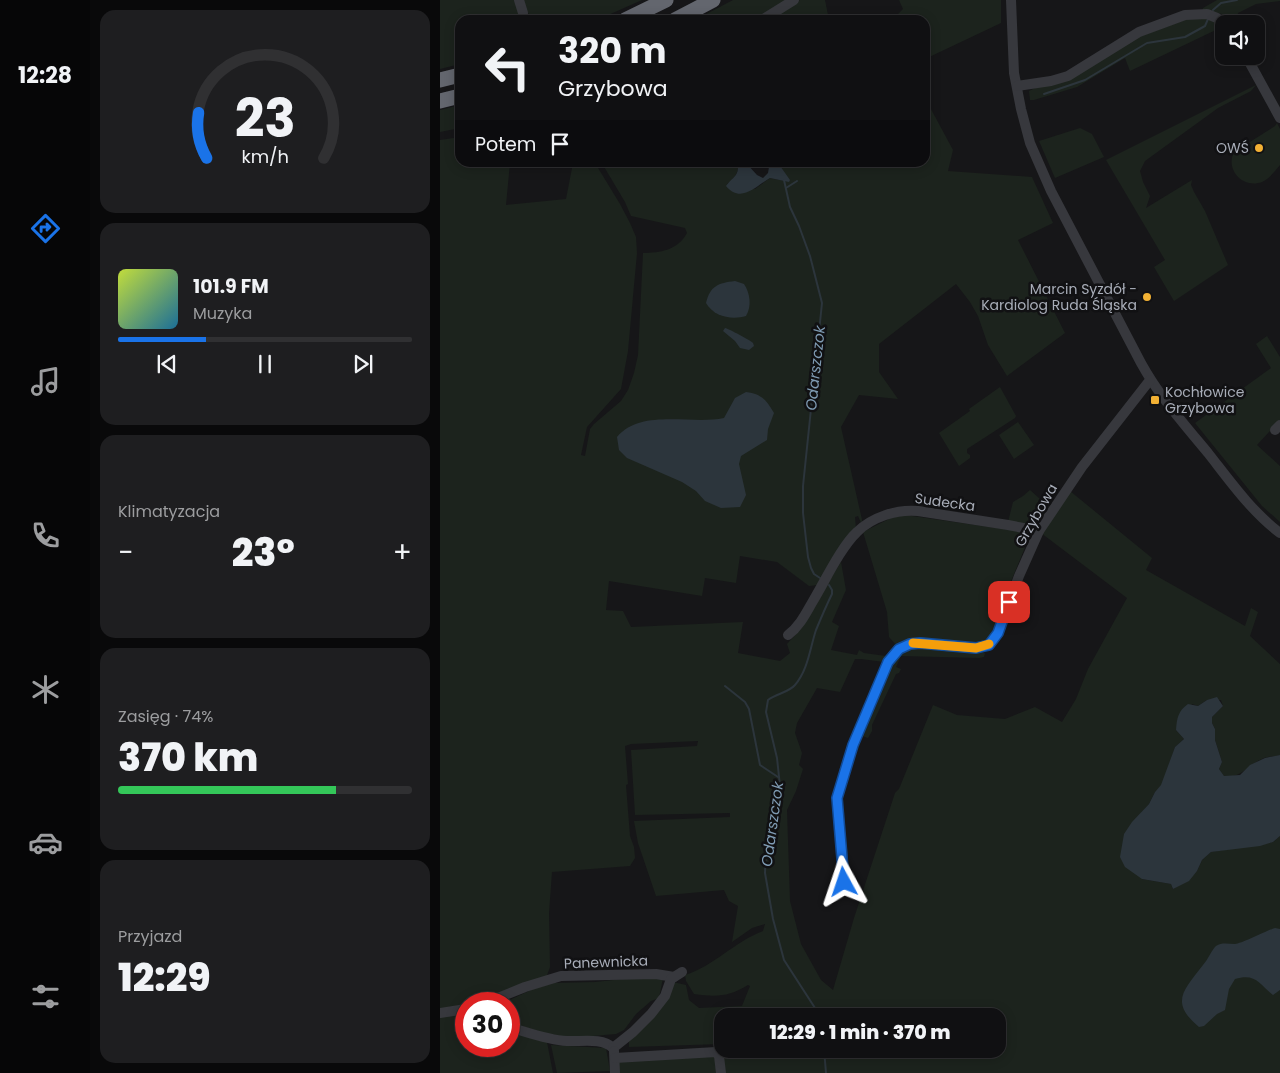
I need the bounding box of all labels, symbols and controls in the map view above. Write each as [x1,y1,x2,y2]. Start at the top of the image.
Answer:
map controls [1215,15,1265,65]
button: sound [1215,15,1265,65]
text: 320 m [558,26,666,75]
icon: left [475,35,540,100]
text: 12:28 [18,60,72,91]
text: Grzybowa [558,73,668,104]
text: 23 [234,82,296,155]
icon: arrive [546,130,574,158]
text: Potem [475,131,536,158]
place label: OWŚ [1216,138,1249,158]
marker: OWŚ [1253,142,1265,154]
text: km/h [241,144,289,169]
icon: directions [28,211,63,246]
text: 101.9 FM [193,273,269,300]
place label: Marcin Syzdół - Kardiolog Ruda Śląska [981,279,1137,315]
marker: Marcin Syzdół - Kardiolog Ruda Śląska [1141,291,1153,303]
text: Muzyka [193,302,252,325]
water label: Odarszczok [800,323,830,412]
icon: previous [153,350,181,378]
icon: pause [251,350,279,378]
icon: next [349,350,377,378]
icon: music [28,364,63,399]
place label: Kochłowice Grzybowa [1165,382,1245,418]
marker: Kochłowice Grzybowa [1149,394,1161,406]
street label: Grzybowa [1010,480,1062,550]
street label: Sudecka [914,488,976,516]
text: Klimatyzacja [118,500,220,523]
icon: phone [28,518,63,553]
text: 23° [232,526,295,579]
text: − [118,533,133,572]
text: + [393,533,412,572]
pin [988,581,1030,623]
icon: arrive [995,588,1023,616]
icon: climate [28,672,63,707]
text: Zasięg · 74% [118,705,213,728]
text: 370 km [118,731,258,784]
water label: Odarszczok [756,779,789,868]
icon: car [28,825,63,860]
position arrow [817,855,869,907]
text: Przyjazd [118,925,182,948]
text: 12:29 [118,951,210,1004]
street label: Panewnicka [564,951,648,973]
icon: filters [28,979,63,1014]
speed limit sign: 30 [455,992,520,1057]
text: 12:29 · 1 min · 370 m [769,1019,951,1046]

